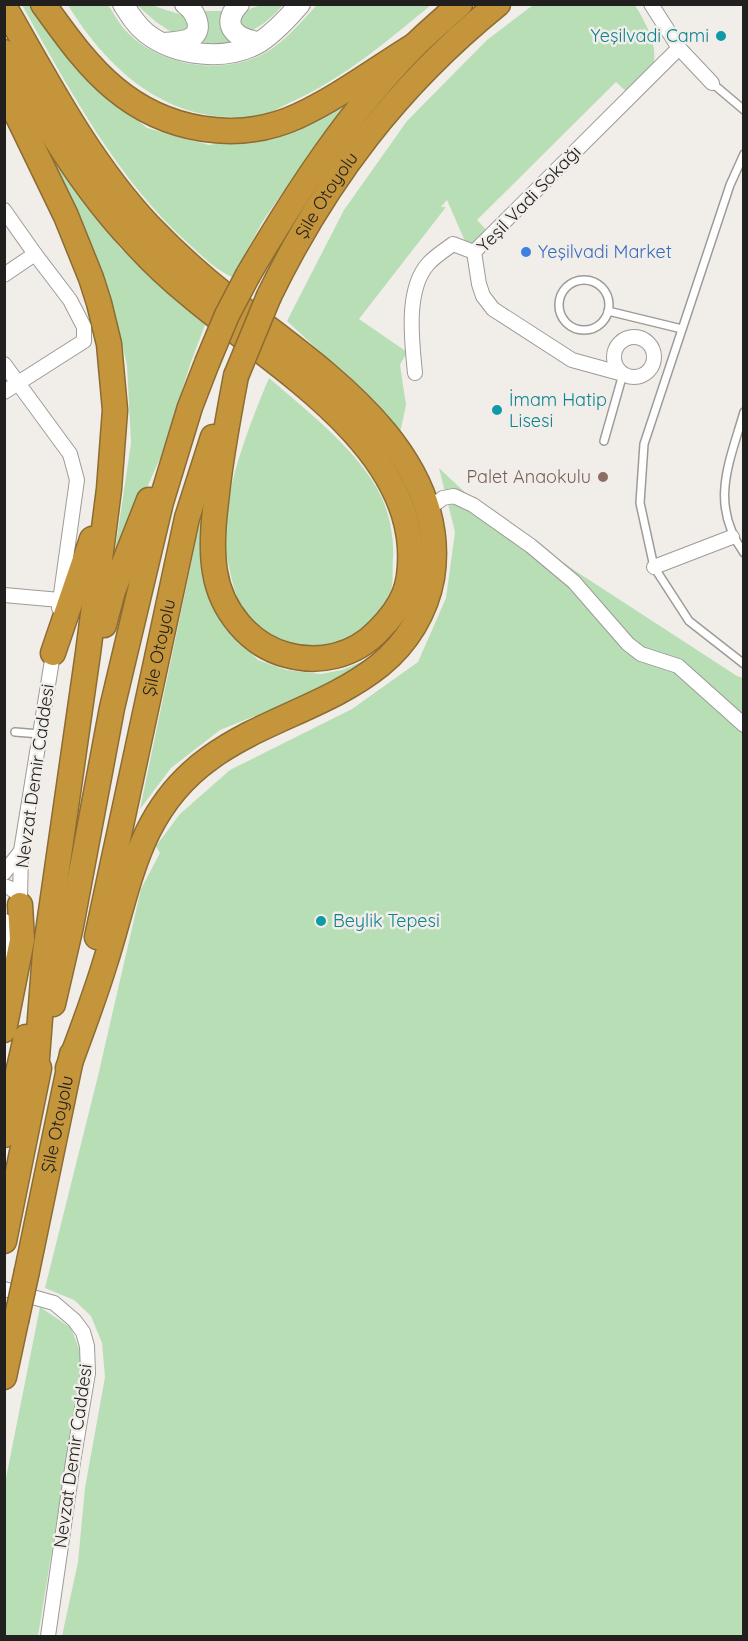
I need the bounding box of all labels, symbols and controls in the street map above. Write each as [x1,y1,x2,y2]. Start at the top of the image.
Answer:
place label: Yeşilvadi Cami [591,24,709,47]
marker: Yeşilvadi Cami [714,29,728,43]
street label: Yeşil Vadi Sokağı [472,140,585,257]
street label: Şile Otoyolu [290,147,363,243]
place label: Yeşilvadi Market [538,240,672,263]
marker: Yeşilvadi Market [519,245,533,259]
place label: İmam Hatip Lisesi [509,388,607,432]
marker: İmam Hatip Lisesi [490,403,504,417]
place label: Palet Anaokulu [466,465,591,488]
marker: Palet Anaokulu [596,470,610,484]
street label: Şile Otoyolu [137,597,180,698]
street label: Nevzat Demir Caddesi [10,682,59,869]
place label: Beylik Tepesi [333,909,440,932]
marker: Beylik Tepesi [314,914,328,928]
street label: Şile Otoyolu [36,1073,78,1175]
street label: Nevzat Demir Caddesi [48,1362,97,1549]

